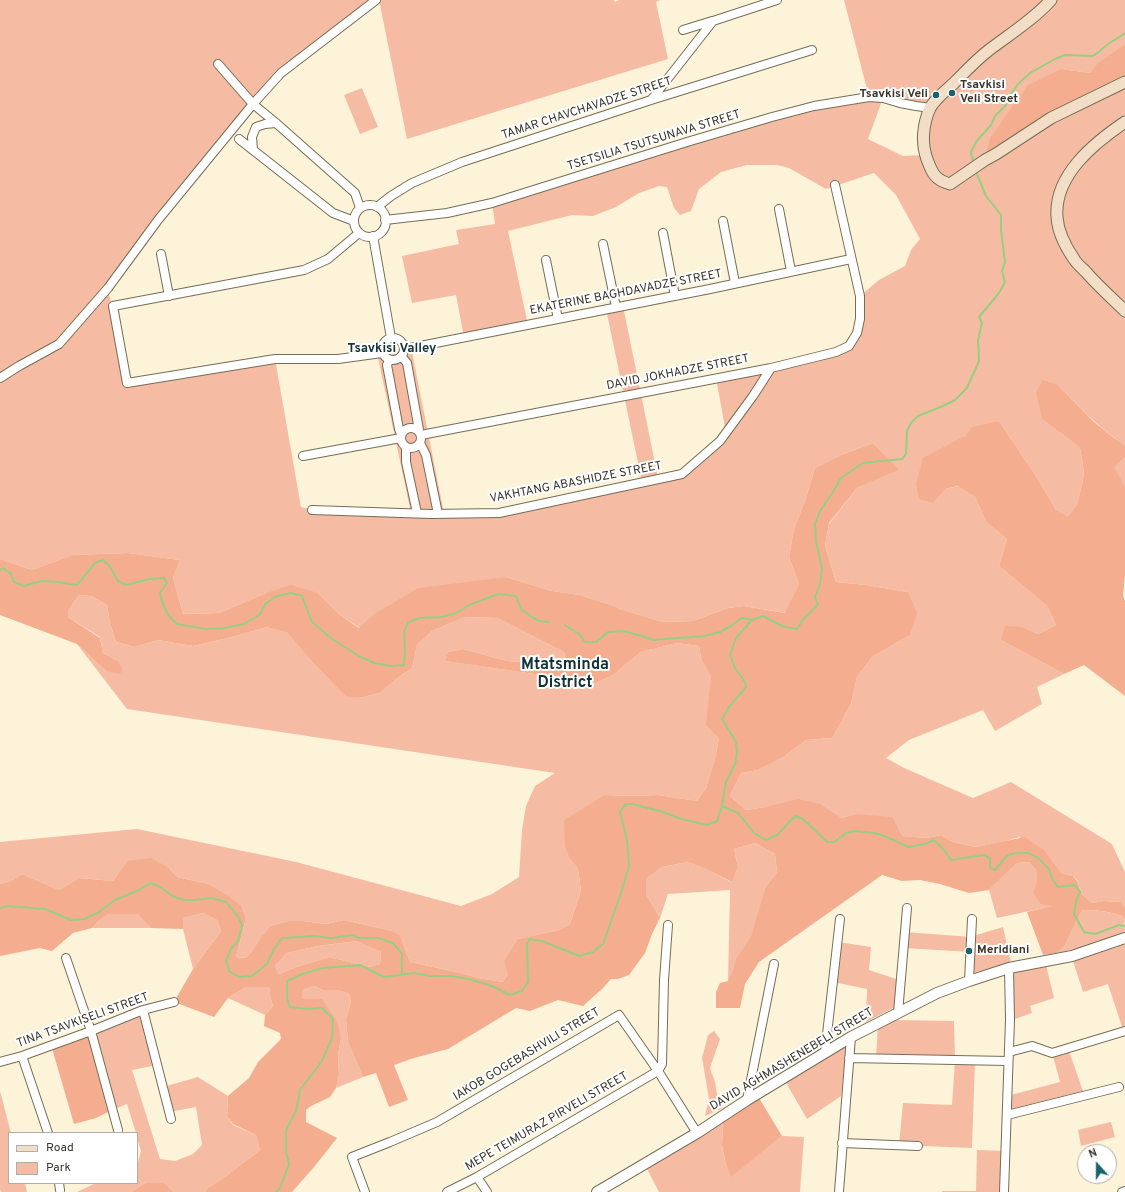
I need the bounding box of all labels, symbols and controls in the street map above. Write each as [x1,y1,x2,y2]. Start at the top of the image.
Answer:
street label: TAMAR CHAVCHAVADZE STREET [500,75,674,143]
place label: Tsavkisi Veli Street [960,79,1018,107]
place label: Tsavkisi Veli [859,88,928,102]
marker: Tsavkisi Veli Street [947,88,957,98]
marker: Tsavkisi Veli [931,90,941,100]
street label: TSETSILIA TSUTSUNAVA STREET [566,108,742,174]
street label: EKATERINE BAGHDAVADZE STREET [529,267,723,319]
district label: Tsavkisi Valley [348,341,436,357]
street label: DAVID JOKHADZE STREET [605,352,751,394]
street label: VAKHTANG ABASHIDZE STREET [489,459,663,507]
district label: Mtatsminda District [521,656,609,694]
place label: Meridiani [977,944,1029,958]
marker: Meridiani [964,946,974,956]
street label: TINA TSAVKISELI STREET [15,990,151,1052]
street label: IAKOB GOGEBASHVILI STREET [451,1005,603,1105]
street label: DAVID AGHMASHENEBELI STREET [708,1006,876,1114]
street label: MEPE TEIMURAZ PIRVELI STREET [463,1069,631,1175]
legend [8,1132,138,1184]
text: Road [46,1140,74,1156]
north arrow [1077,1144,1117,1184]
text: N [1087,1146,1099,1162]
text: Park [46,1160,71,1176]

